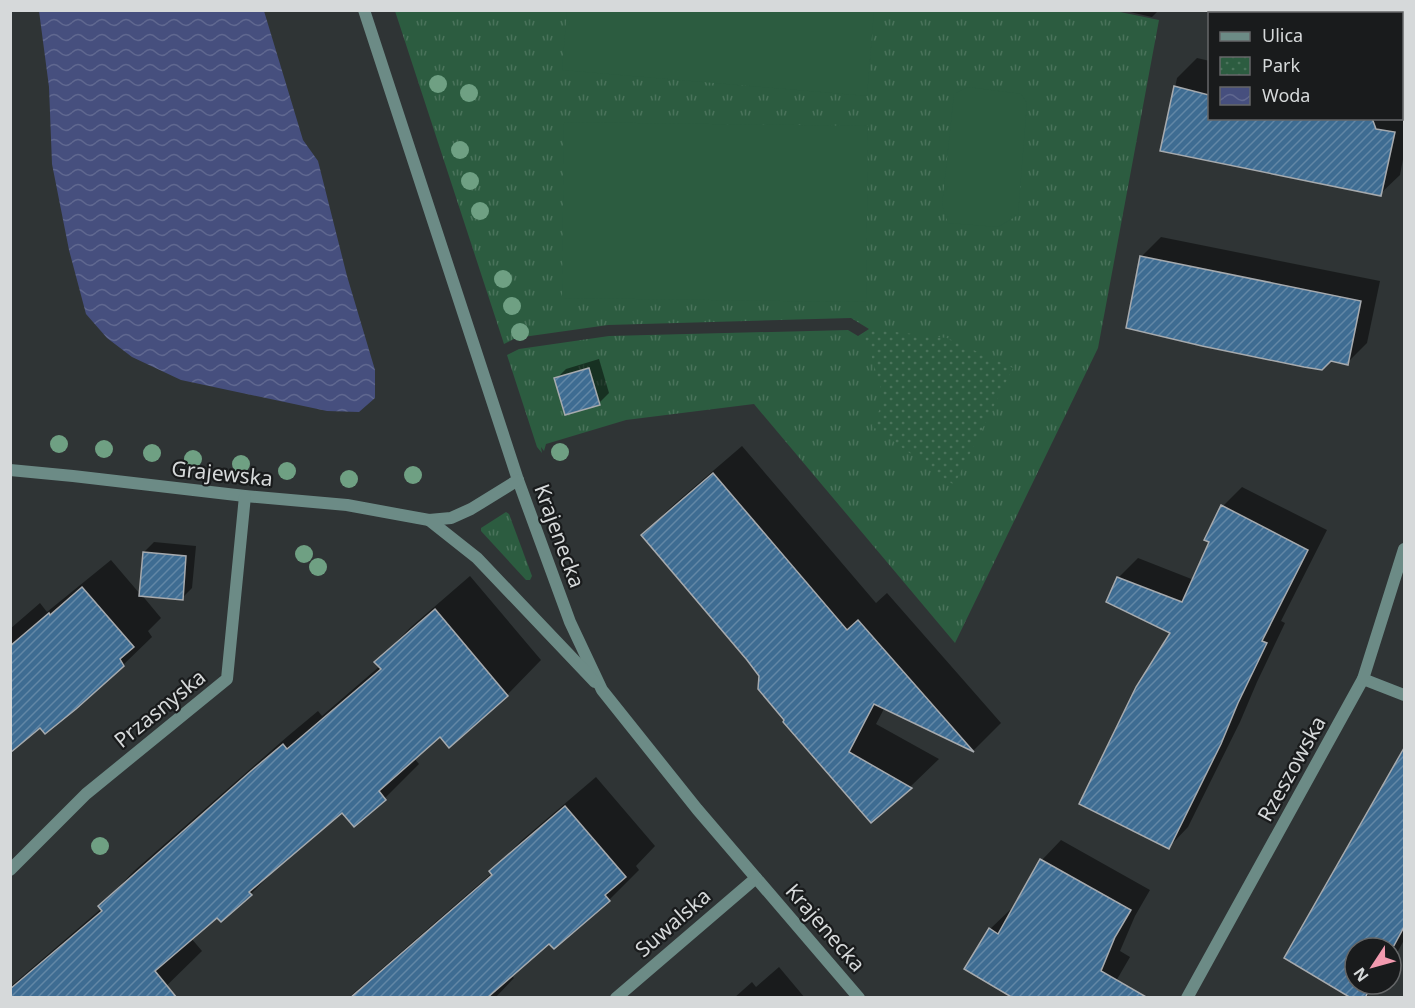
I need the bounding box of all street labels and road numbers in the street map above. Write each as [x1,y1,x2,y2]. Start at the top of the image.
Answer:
street label: Grajewska [170,454,274,492]
street label: Krajenecka [528,480,592,591]
street label: Przasnyska [108,663,211,754]
street label: Rzeszowska [1251,711,1332,826]
street label: Krajenecka [780,877,872,977]
street label: Suwalska [629,882,716,963]

